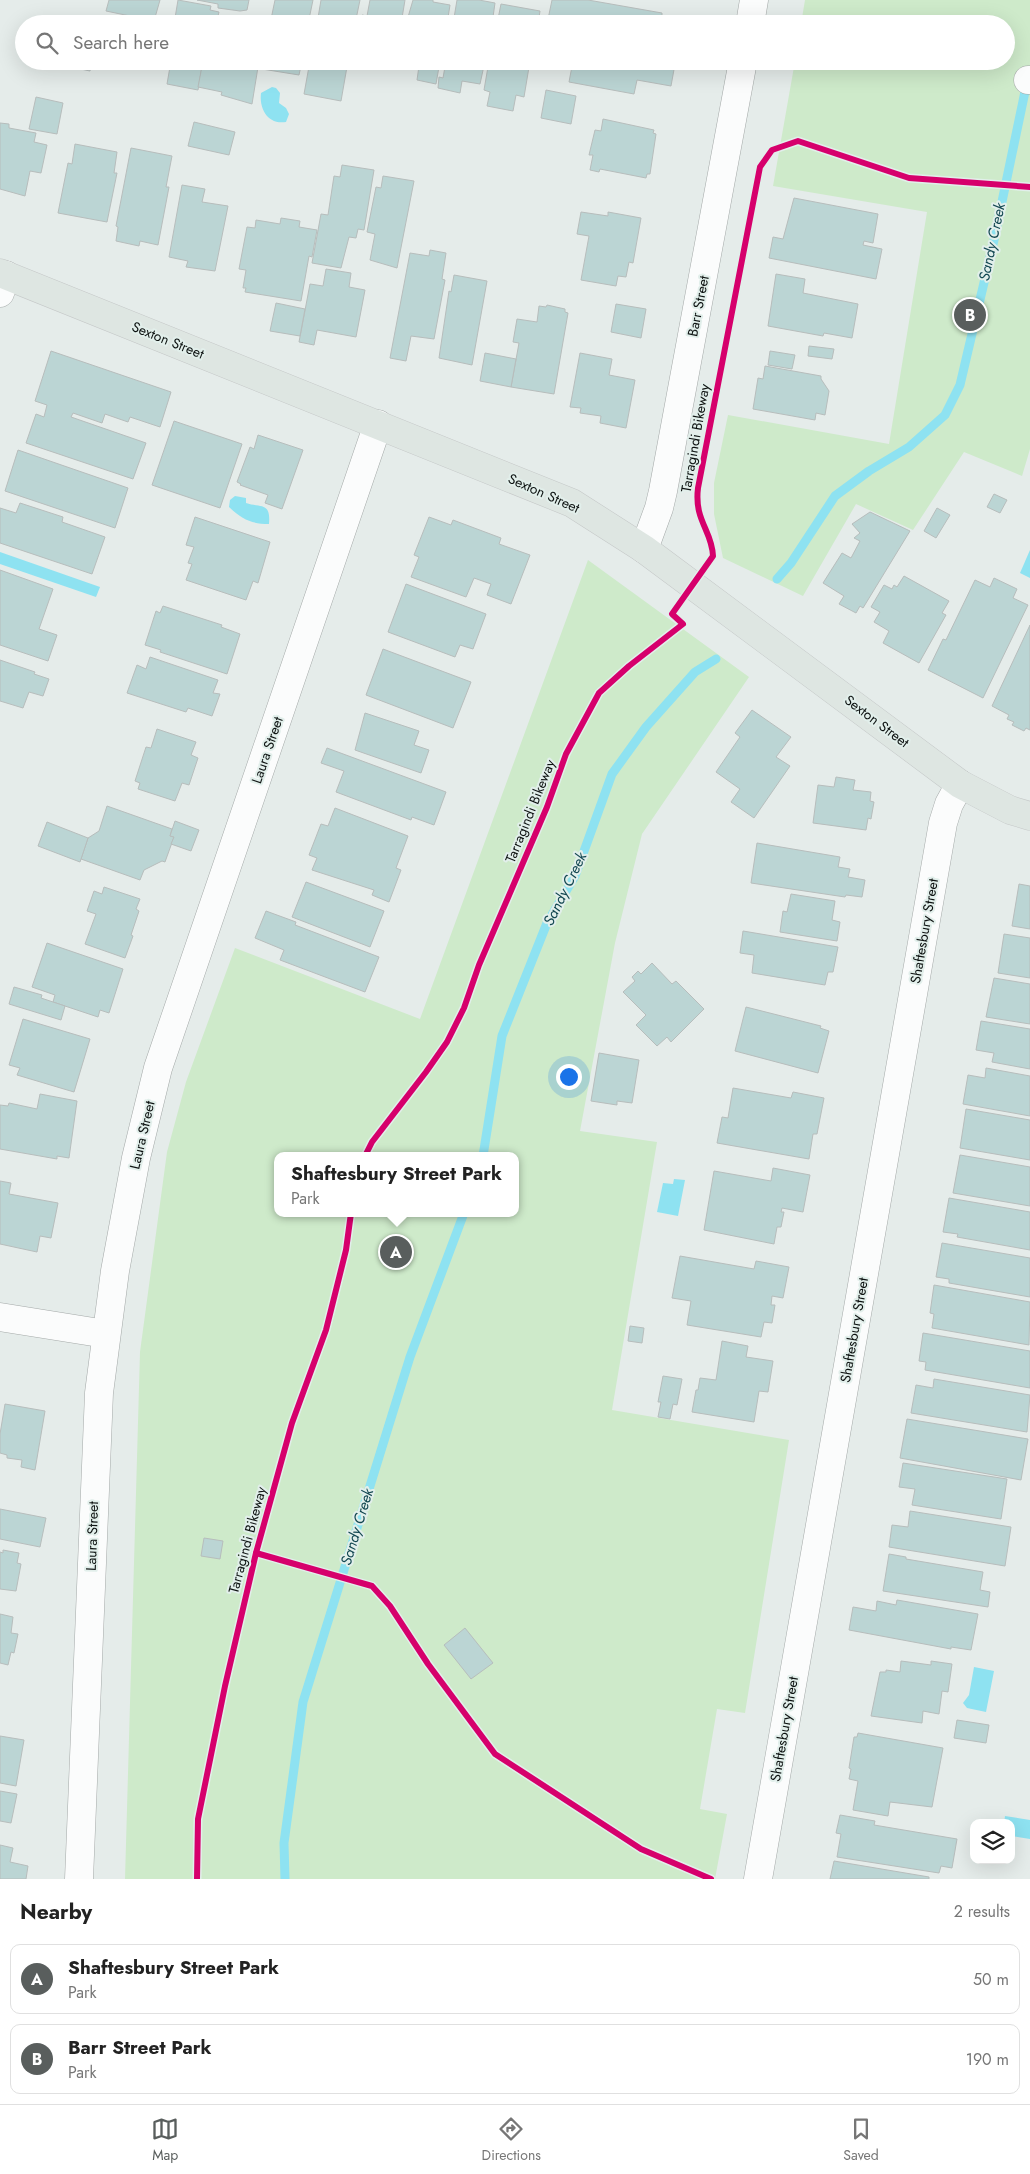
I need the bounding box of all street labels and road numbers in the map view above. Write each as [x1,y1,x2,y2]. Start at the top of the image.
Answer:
street label: Barr Street [682,273,714,338]
street label: Sexton Street [129,316,208,364]
street label: Tarragindi Bikeway [676,381,715,494]
street label: Sexton Street [505,468,584,518]
street label: Sexton Street [840,690,914,752]
street label: Laura Street [246,713,288,786]
street label: Tarragindi Bikeway [500,756,560,866]
street label: Shaftesbury Street [905,876,943,985]
street label: Laura Street [124,1098,160,1171]
street label: Shaftesbury Street [835,1275,873,1384]
street label: Tarragindi Bikeway [223,1484,271,1596]
street label: Laura Street [81,1500,103,1571]
street label: Shaftesbury Street [765,1674,803,1783]

